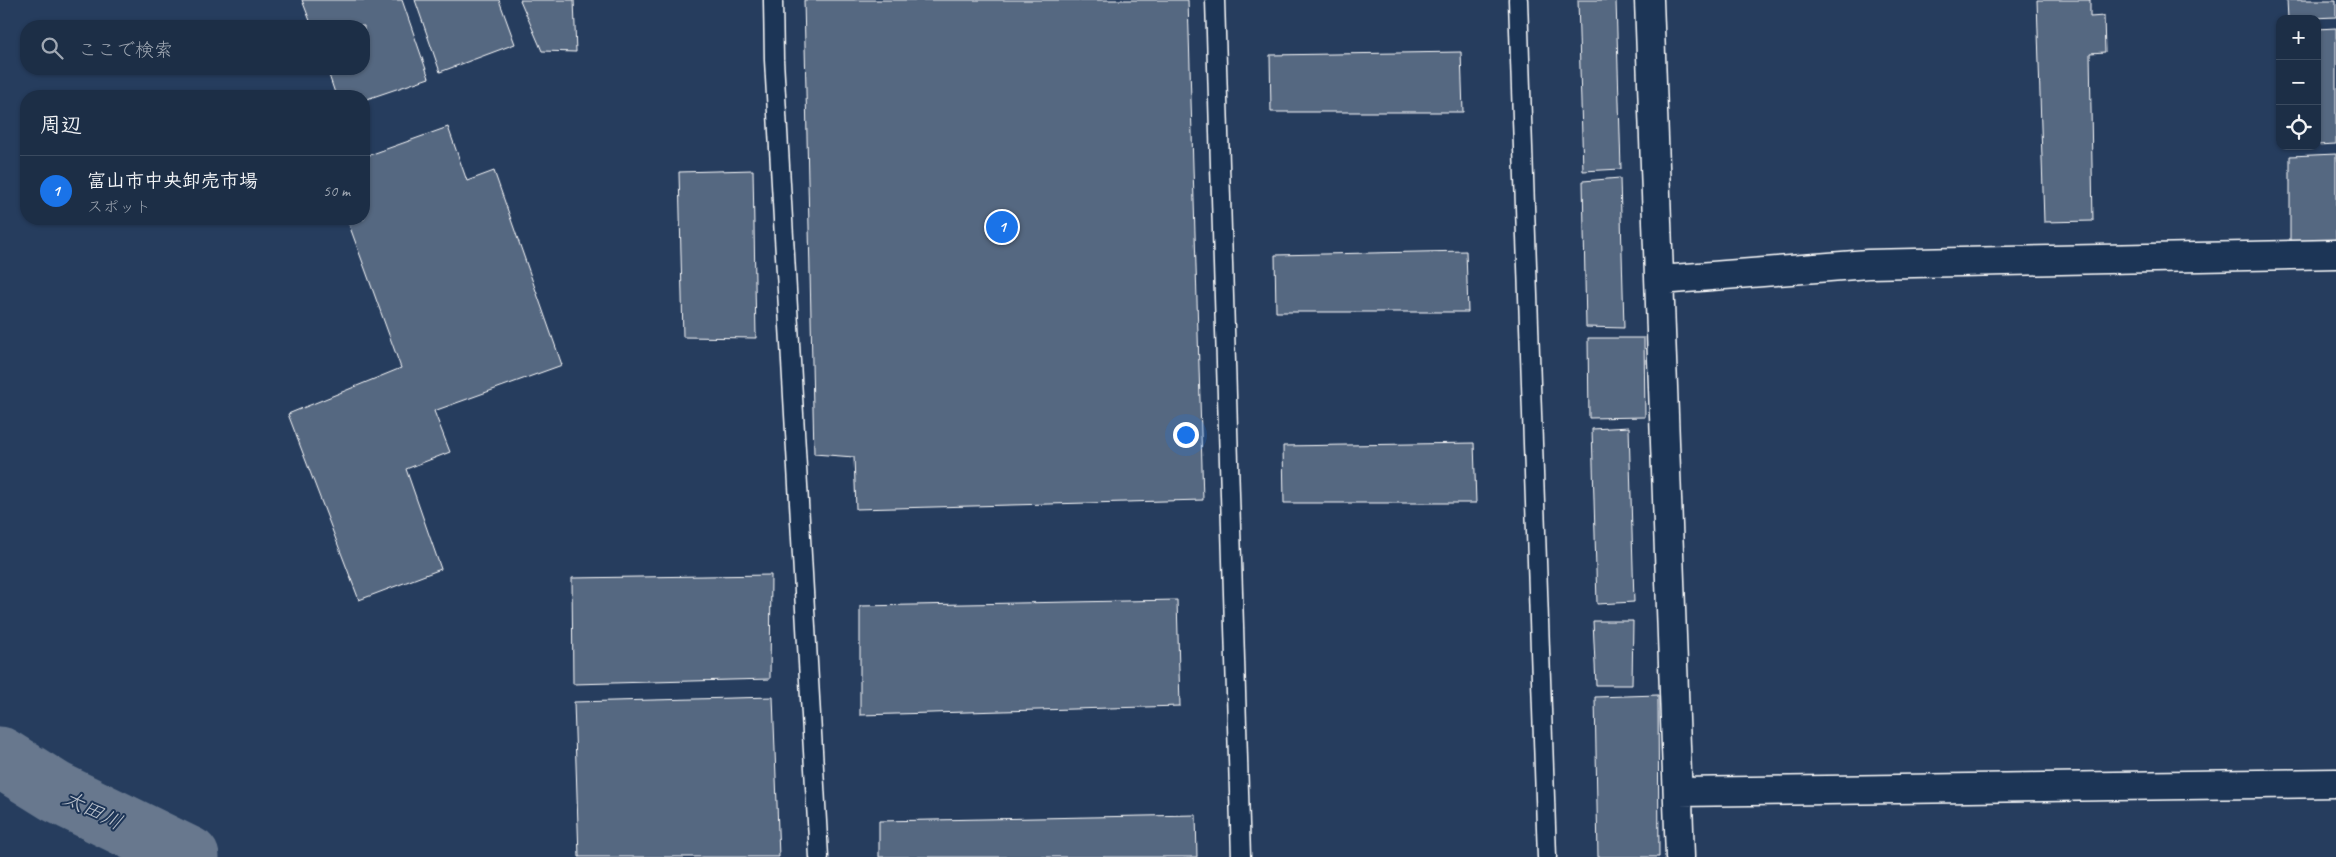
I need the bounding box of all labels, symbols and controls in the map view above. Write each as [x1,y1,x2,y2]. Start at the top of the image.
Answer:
map controls [2276,15,2321,150]
button: + [2276,15,2321,60]
search box [20,20,370,75]
icon: search [38,34,66,62]
text: ここで検索 [78,38,173,62]
button: − [2276,60,2321,105]
button: locate [2276,105,2321,150]
text: 周辺 [40,112,82,138]
text: 富山市中央卸売市場 [87,169,258,193]
text: 1 [52,181,60,201]
text: 50 m [323,181,350,201]
text: スポット [87,197,151,217]
pin: 1 [986,208,1018,246]
your location [1173,422,1199,448]
water label: 太田川 [59,785,127,835]

